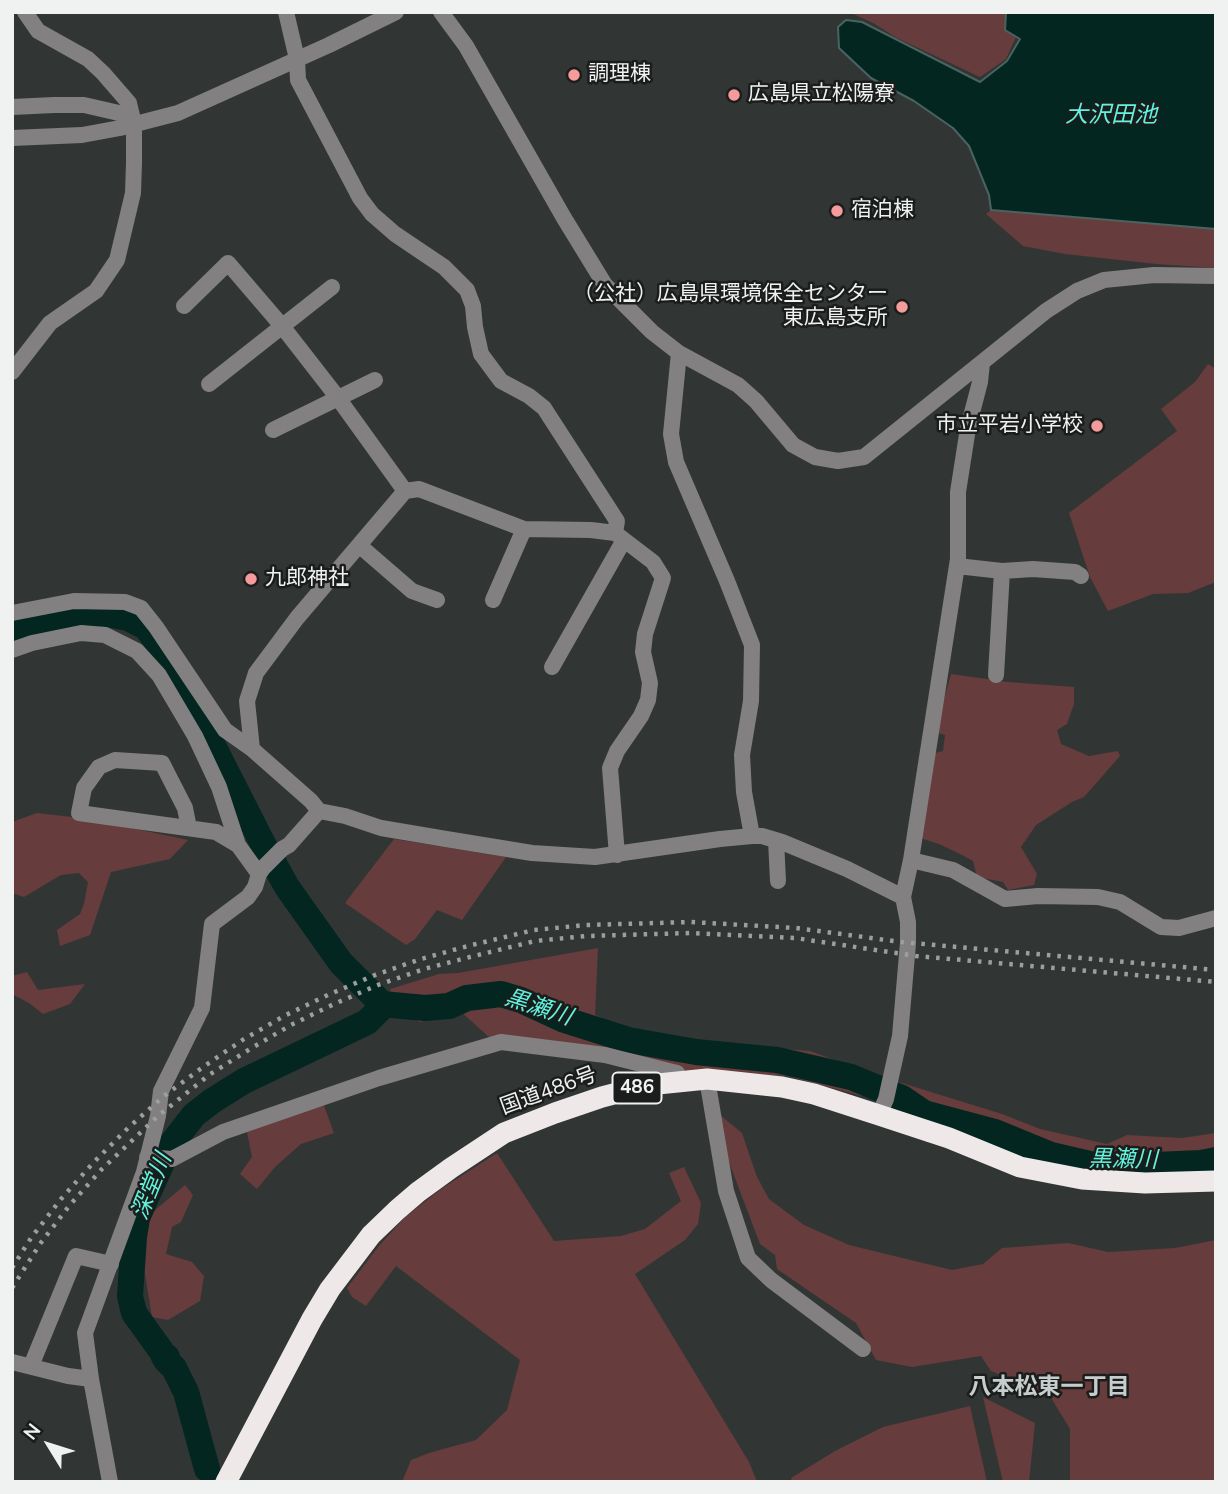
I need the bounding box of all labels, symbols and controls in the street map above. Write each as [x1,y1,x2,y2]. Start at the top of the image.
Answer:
place label: 調理棟 [588,62,651,88]
marker: 調理棟 [566,67,582,83]
place label: 広島県立松陽寮 [748,82,895,108]
marker: 広島県立松陽寮 [726,87,742,103]
water label: 大沢田池 [1065,102,1157,130]
place label: 宿泊棟 [851,198,914,224]
marker: 宿泊棟 [829,203,845,219]
place label: （公社）広島県環境保全センター 東広島支所 [573,282,888,332]
marker: （公社）広島県環境保全センター 東広島支所 [894,299,910,315]
place label: 市立平岩小学校 [936,413,1083,439]
marker: 市立平岩小学校 [1089,418,1105,434]
place label: 九郎神社 [265,566,349,592]
marker: 九郎神社 [243,571,259,587]
water label: 黒瀬川 [501,985,575,1033]
street label: 国道486号 [497,1063,601,1121]
road number: 486 [612,1072,662,1104]
water label: 黒瀬川 [1088,1147,1158,1175]
water label: 深堂川 [127,1150,179,1224]
district label: 八本松東一丁目 [969,1374,1129,1402]
north arrow [14,1410,84,1480]
text: N [18,1418,47,1446]

